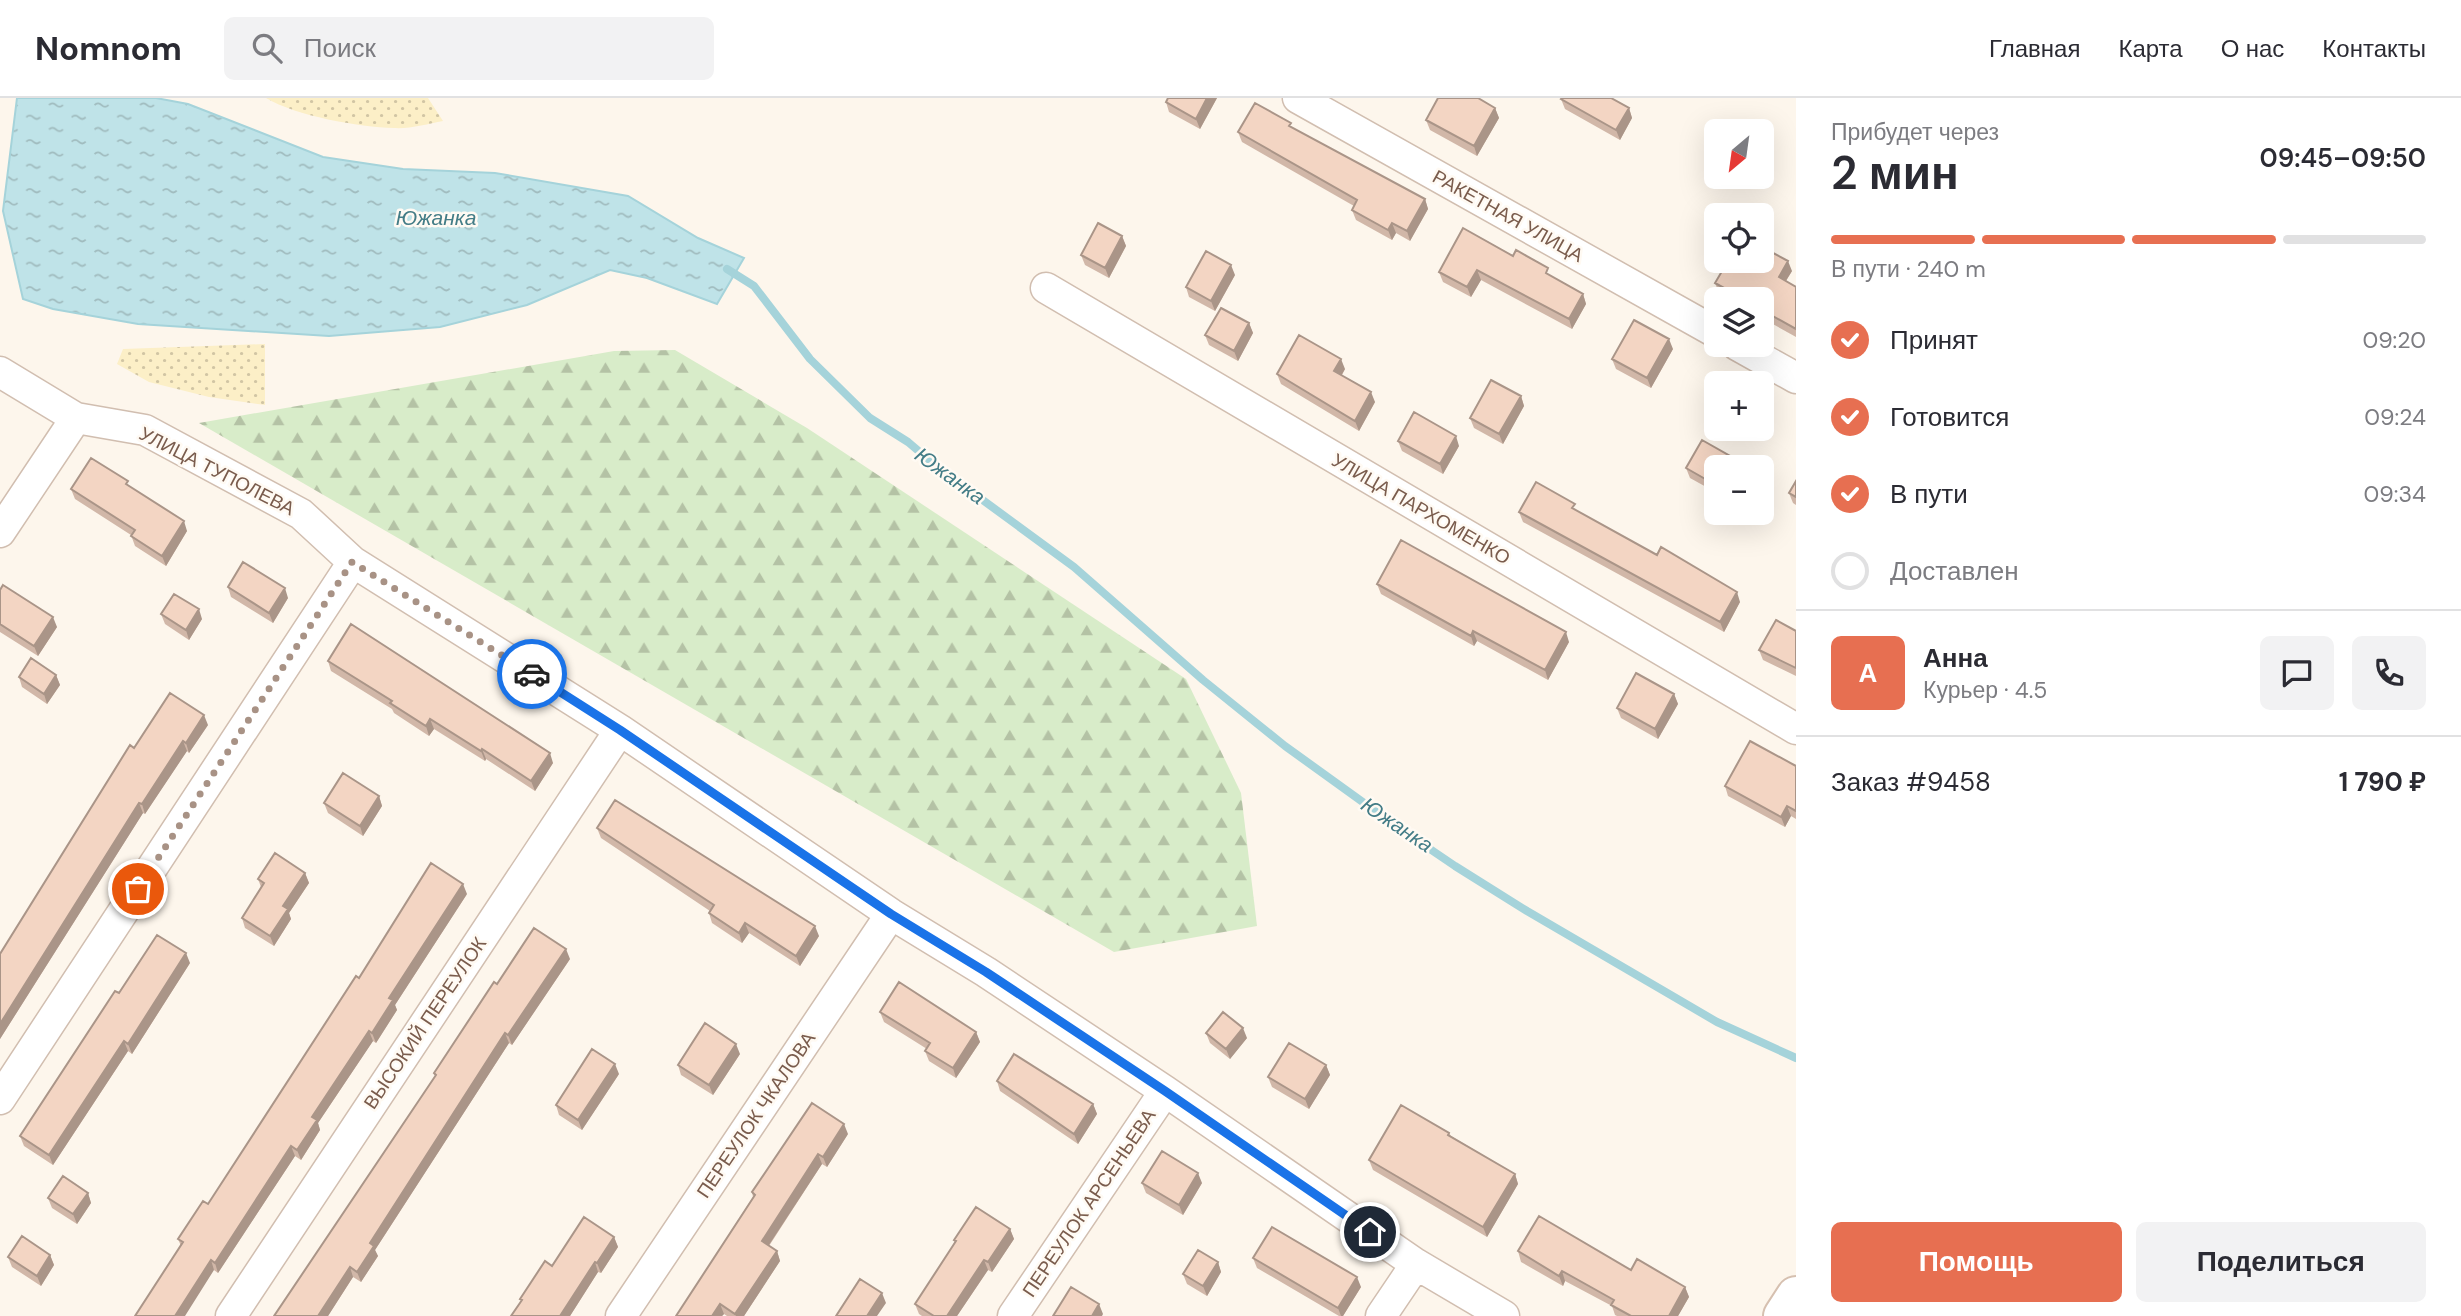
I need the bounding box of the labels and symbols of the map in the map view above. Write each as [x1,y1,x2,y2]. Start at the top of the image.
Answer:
north arrow [1704,119,1774,189]
street label: РАКЕТНАЯ УЛИЦА [1428,164,1588,268]
water label: Южанка [396,204,476,232]
street label: УЛИЦА ТУПОЛЕВА [135,421,299,521]
water label: Южанка [909,441,991,511]
street label: УЛИЦА ПАРХОМЕНКО [1327,448,1515,570]
courier [497,639,567,709]
water label: Южанка [1356,791,1438,859]
pin [108,859,168,919]
street label: ВЫСОКИЙ ПЕРЕУЛОК [358,932,492,1114]
street label: ПЕРЕУЛОК ЧКАЛОВА [691,1027,821,1203]
street label: ПЕРЕУЛОК АРСЕНЬЕВА [1017,1104,1161,1302]
pin [1340,1202,1400,1262]

